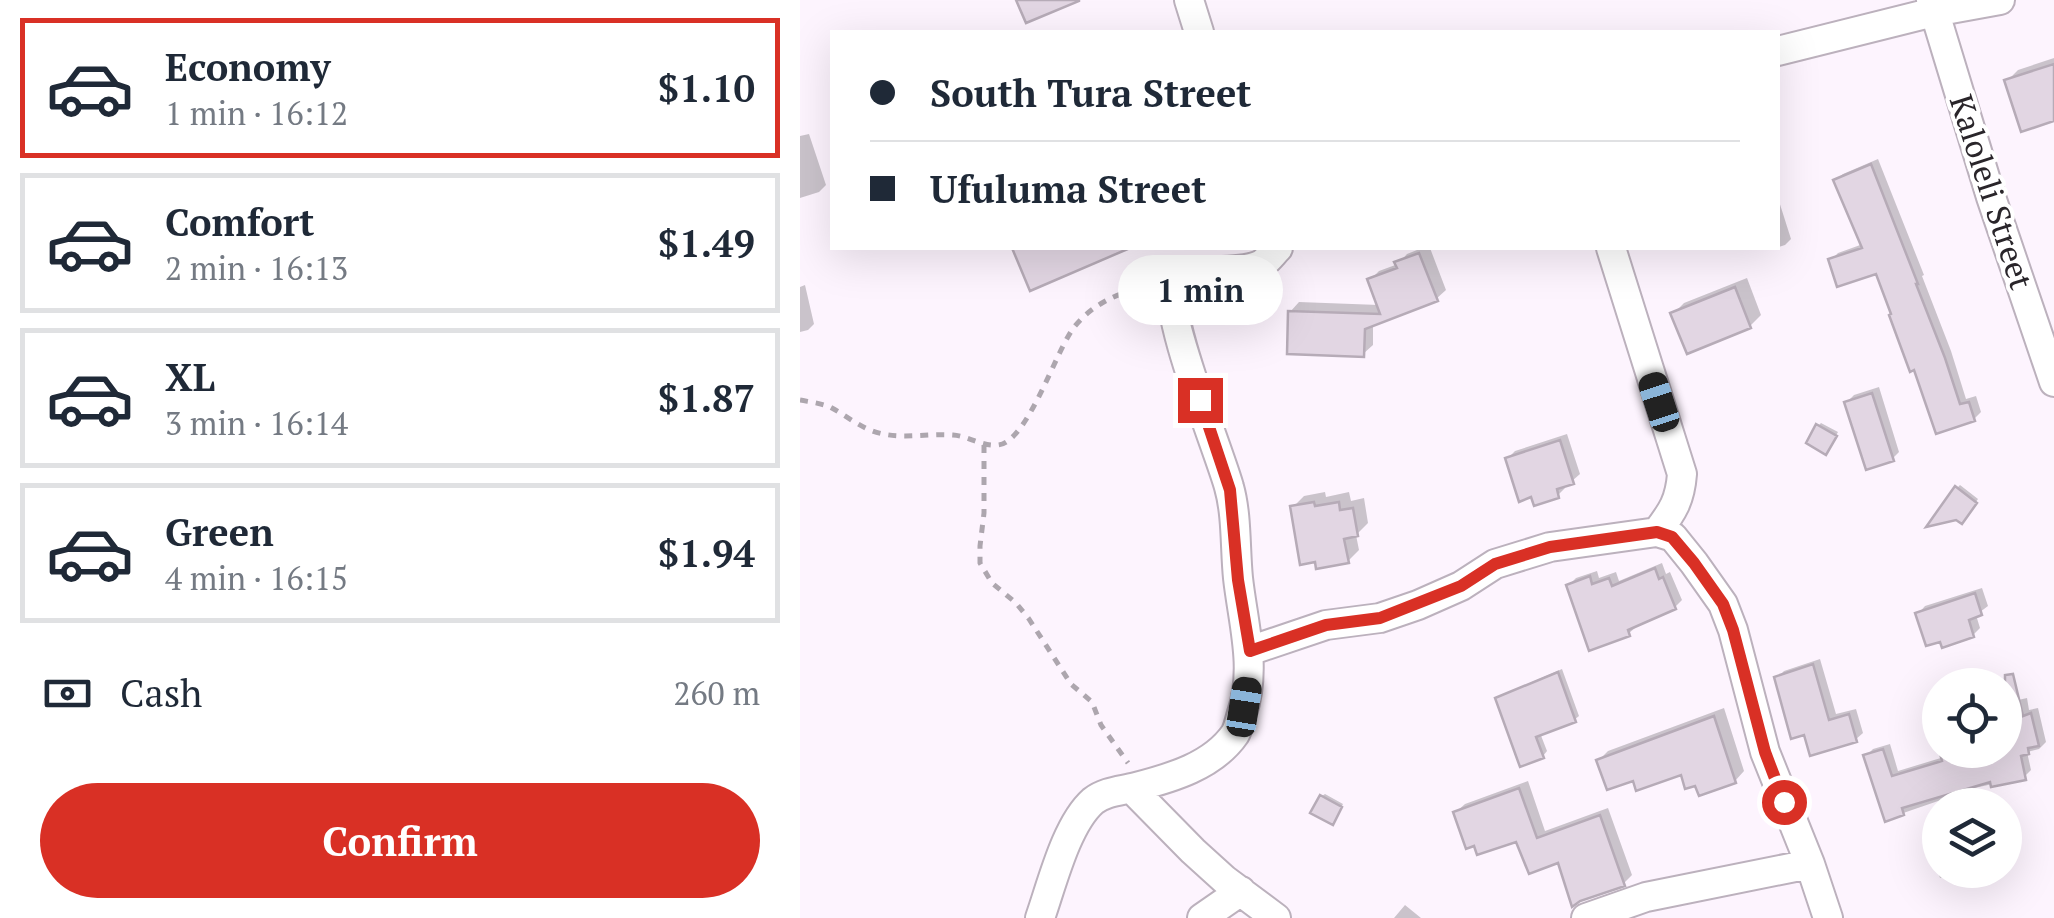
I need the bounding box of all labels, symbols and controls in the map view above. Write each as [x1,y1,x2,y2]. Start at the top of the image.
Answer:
text: Economy [165,42,331,92]
icon: car [45,43,135,133]
text: $1.10 [658,63,755,113]
text: South Tura Street [930,68,1252,118]
street label: Kaloleli Street [1941,89,2043,294]
text: 1 min · 16:12 [165,92,348,134]
text: Ufuluma Street [930,164,1206,214]
text: Comfort [165,197,314,247]
icon: car [45,198,135,288]
text: $1.49 [658,218,755,268]
text: 2 min · 16:13 [165,247,348,289]
callout: 1 min [1118,255,1282,325]
text: 1 min [1157,269,1244,311]
text: XL [165,352,215,402]
icon: car [45,353,135,443]
car [1635,369,1683,435]
text: $1.87 [658,373,755,423]
route end [1178,378,1223,423]
text: 3 min · 16:14 [165,402,348,444]
text: Green [165,507,274,557]
icon: car [45,508,135,598]
text: $1.94 [658,528,755,578]
text: 4 min · 16:15 [165,557,348,599]
icon: cash [40,666,95,721]
text: Cash [120,668,202,718]
map controls [1922,668,2022,888]
button: locate [1922,668,2022,768]
text: 260 m [673,672,760,714]
car [1224,675,1264,739]
route start [1762,780,1807,825]
button: Confirm [40,783,760,898]
button: layers [1922,788,2022,888]

